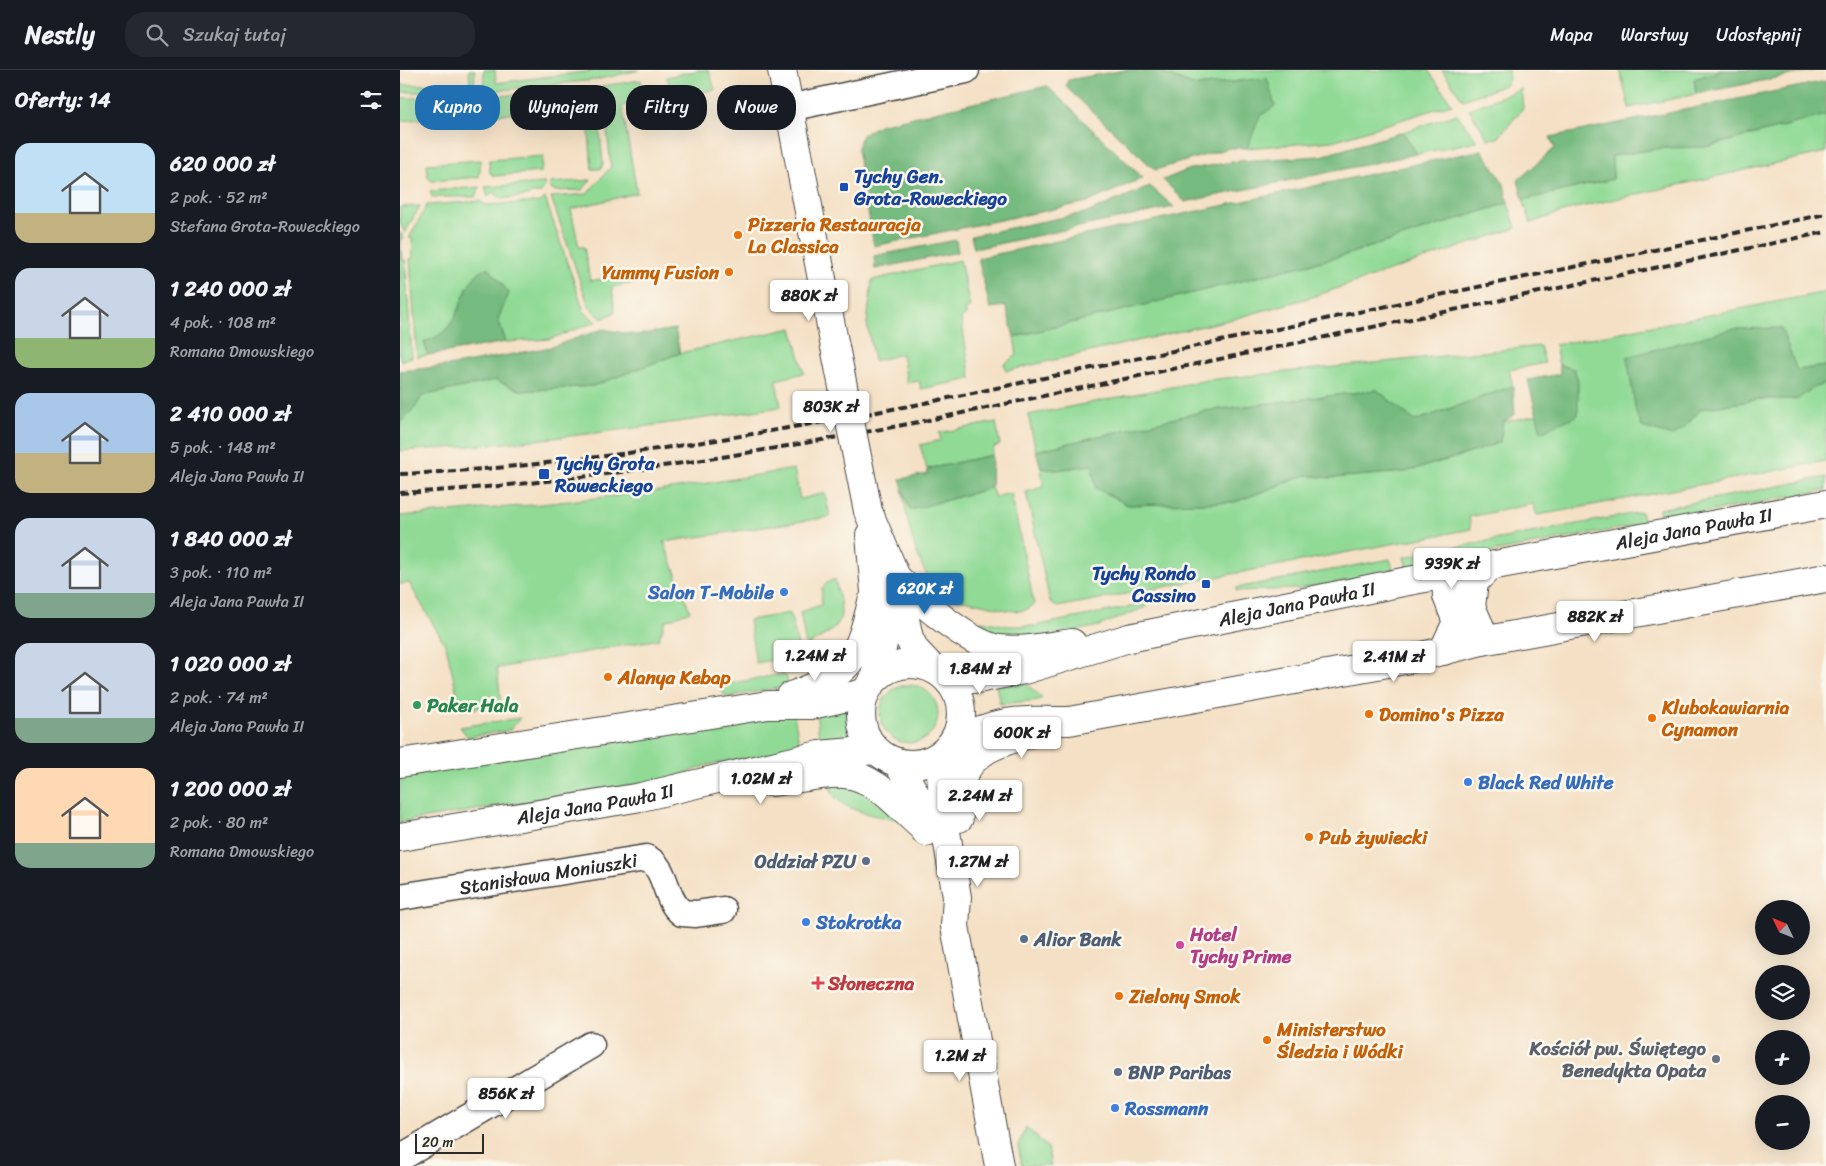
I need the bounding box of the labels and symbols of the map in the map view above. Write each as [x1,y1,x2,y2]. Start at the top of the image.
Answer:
place label: Tychy Gen. Grota-Roweckiego [853,160,1007,215]
marker: Tychy Gen. Grota-Roweckiego [838,181,850,193]
place label: Pizzeria Restauracja La Classica [748,208,921,263]
marker: Pizzeria Restauracja La Classica [732,229,744,241]
place label: Yummy Fusion [602,256,720,289]
marker: Yummy Fusion [723,266,735,278]
pin: 880K zł [763,280,855,322]
pin: 803K zł [785,390,877,433]
place label: Tychy Grota Roweckiego [554,447,655,502]
marker: Tychy Grota Roweckiego [537,467,551,481]
street label: Aleja Jana Pawła II [1611,498,1775,559]
pin: 939K zł [1406,548,1498,590]
place label: Tychy Rondo Cassino [1092,557,1197,612]
pin: 620K zł [879,572,971,615]
street label: Aleja Jana Pawła II [1214,572,1379,636]
place label: Salon T-Mobile [647,576,774,609]
marker: Tychy Rondo Cassino [1200,578,1212,590]
marker: Salon T-Mobile [778,586,790,598]
pin: 882K zł [1549,600,1641,643]
pin: 1.24M zł [763,640,867,682]
pin: 2.41M zł [1342,640,1446,683]
pin: 1.84M zł [928,652,1032,695]
place label: Alanya Kebap [617,661,732,694]
marker: Alanya Kebap [602,671,614,683]
place label: Paker Hala [427,689,519,722]
place label: Klubokawiarnia Cynamon [1661,691,1790,746]
place label: Domino's Pizza [1379,698,1504,731]
marker: Paker Hala [411,699,423,711]
marker: Domino's Pizza [1363,708,1375,720]
marker: Klubokawiarnia Cynamon [1646,712,1658,724]
pin: 600K zł [976,716,1068,759]
pin: 1.02M zł [709,762,813,805]
place label: Black Red White [1478,766,1614,799]
street label: Aleja Jana Pawła II [513,773,678,834]
marker: Black Red White [1462,776,1474,788]
pin: 2.24M zł [928,780,1032,822]
place label: Pub żywiecki [1319,821,1429,854]
marker: Pub żywiecki [1303,831,1315,843]
street label: Stanisława Moniuszki [457,843,640,904]
place label: Oddział PZU [755,845,857,878]
pin: 1.27M zł [926,846,1030,888]
marker: Oddział PZU [860,855,872,867]
north arrow [1755,900,1810,955]
place label: Stokrotka [815,906,902,939]
marker: Stokrotka [800,916,812,928]
place label: Hotel Tychy Prime [1189,918,1292,973]
place label: Alior Bank [1033,923,1122,956]
marker: Alior Bank [1018,933,1030,945]
marker: Hotel Tychy Prime [1174,939,1186,951]
place label: Słoneczna [827,967,915,1000]
marker: Słoneczna [812,977,824,989]
place label: Zielony Smok [1128,980,1241,1013]
marker: Zielony Smok [1113,990,1125,1002]
place label: Ministerstwo Śledzia i Wódki [1276,1013,1404,1068]
place label: Kościół pw. Świętego Benedykta Opata [1529,1032,1707,1087]
marker: Ministerstwo Śledzia i Wódki [1261,1034,1273,1046]
pin: 1.2M zł [914,1040,1006,1082]
marker: Kościół pw. Świętego Benedykta Opata [1710,1053,1722,1065]
place label: BNP Paribas [1128,1056,1232,1089]
marker: BNP Paribas [1112,1066,1124,1078]
pin: 856K zł [460,1078,552,1120]
place label: Rossmann [1124,1092,1209,1125]
marker: Rossmann [1109,1102,1121,1114]
scale bar [415,1131,484,1154]

